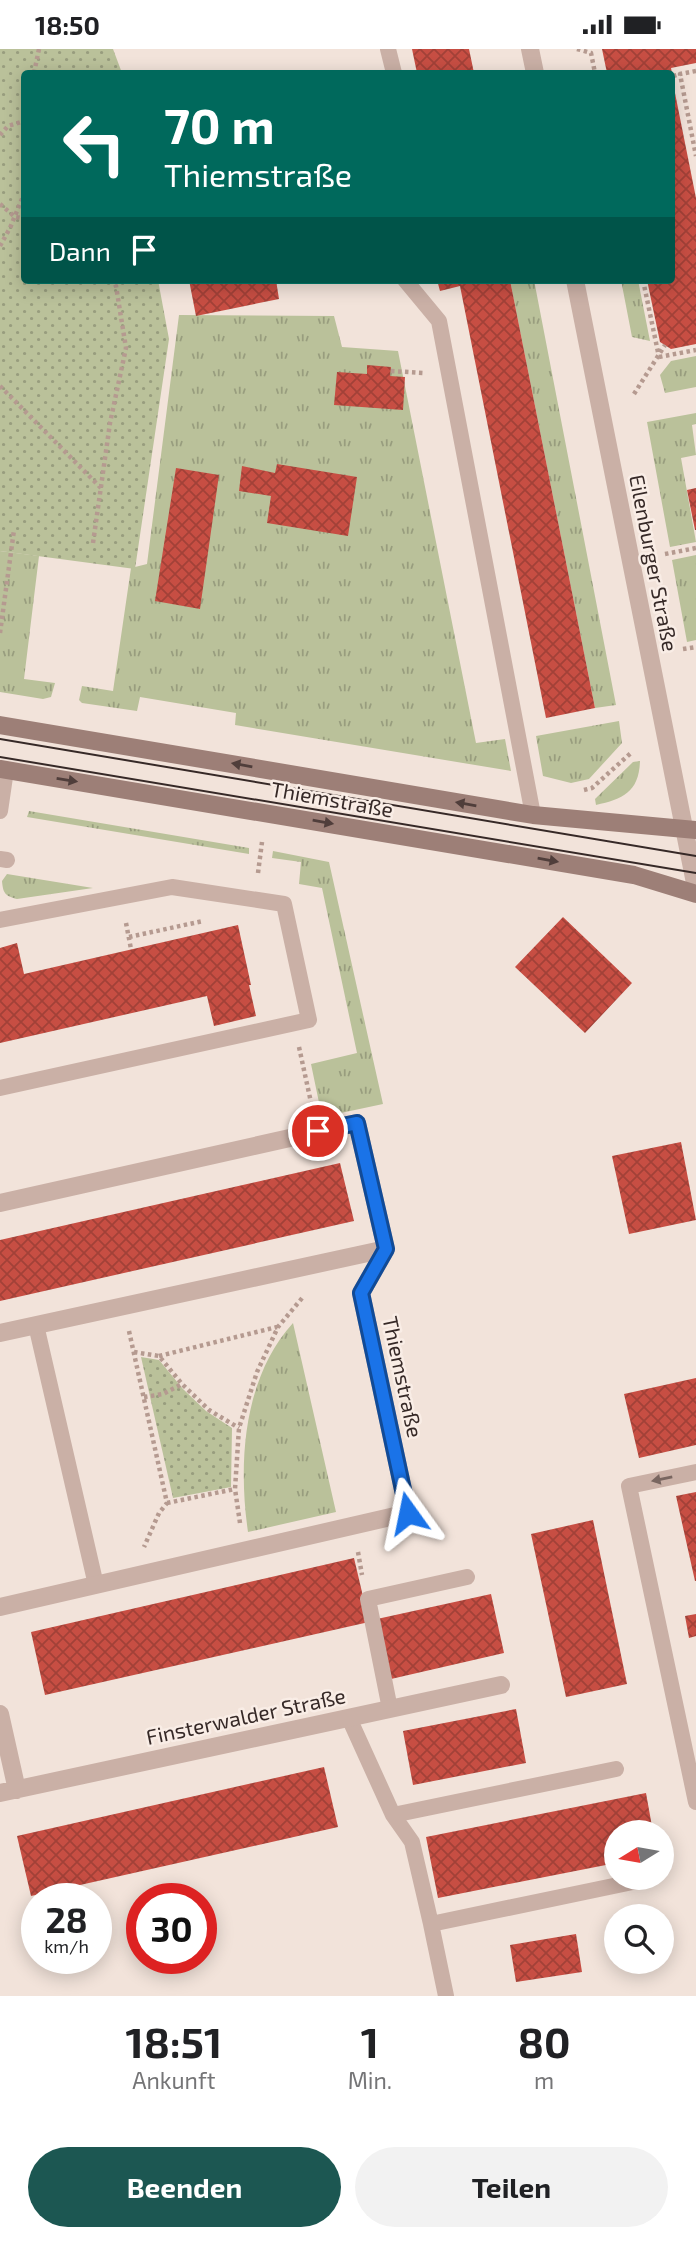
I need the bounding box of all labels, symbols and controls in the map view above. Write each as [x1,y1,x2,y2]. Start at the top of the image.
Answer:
text: 18:50 [35,9,100,40]
text: 70 m [164,95,275,154]
icon: left [49,98,140,189]
text: Thiemstraße [164,155,352,193]
icon: arrive [125,231,163,269]
text: Dann [49,235,111,266]
street label: Eilenburger Straße [625,472,684,653]
one-way arrow [231,759,253,770]
one-way arrow [57,775,79,786]
street label: Thiemstraße [269,776,395,822]
one-way arrow [455,798,477,809]
one-way arrow [312,817,334,828]
one-way arrow [537,855,559,866]
pin [288,1101,348,1161]
icon: arrive [299,1112,337,1150]
street label: Thiemstraße [378,1314,429,1440]
one-way arrow [651,1473,673,1484]
position arrow [371,1476,445,1550]
street label: Finsterwalder Straße [144,1682,348,1749]
north arrow [604,1820,674,1890]
map controls [604,1820,674,1974]
speed limit sign: 30 [126,1883,217,1974]
text: 28 [45,1898,88,1940]
button: search [604,1904,674,1974]
text: km/h [44,1935,89,1957]
text: 18:51 [126,2016,222,2066]
text: 1 [361,2016,379,2066]
text: 80 [518,2016,570,2066]
text: Ankunft [132,2066,215,2094]
text: Min. [348,2066,392,2094]
text: m [534,2066,554,2094]
button: Beenden [28,2147,341,2227]
button: Teilen [355,2147,668,2227]

